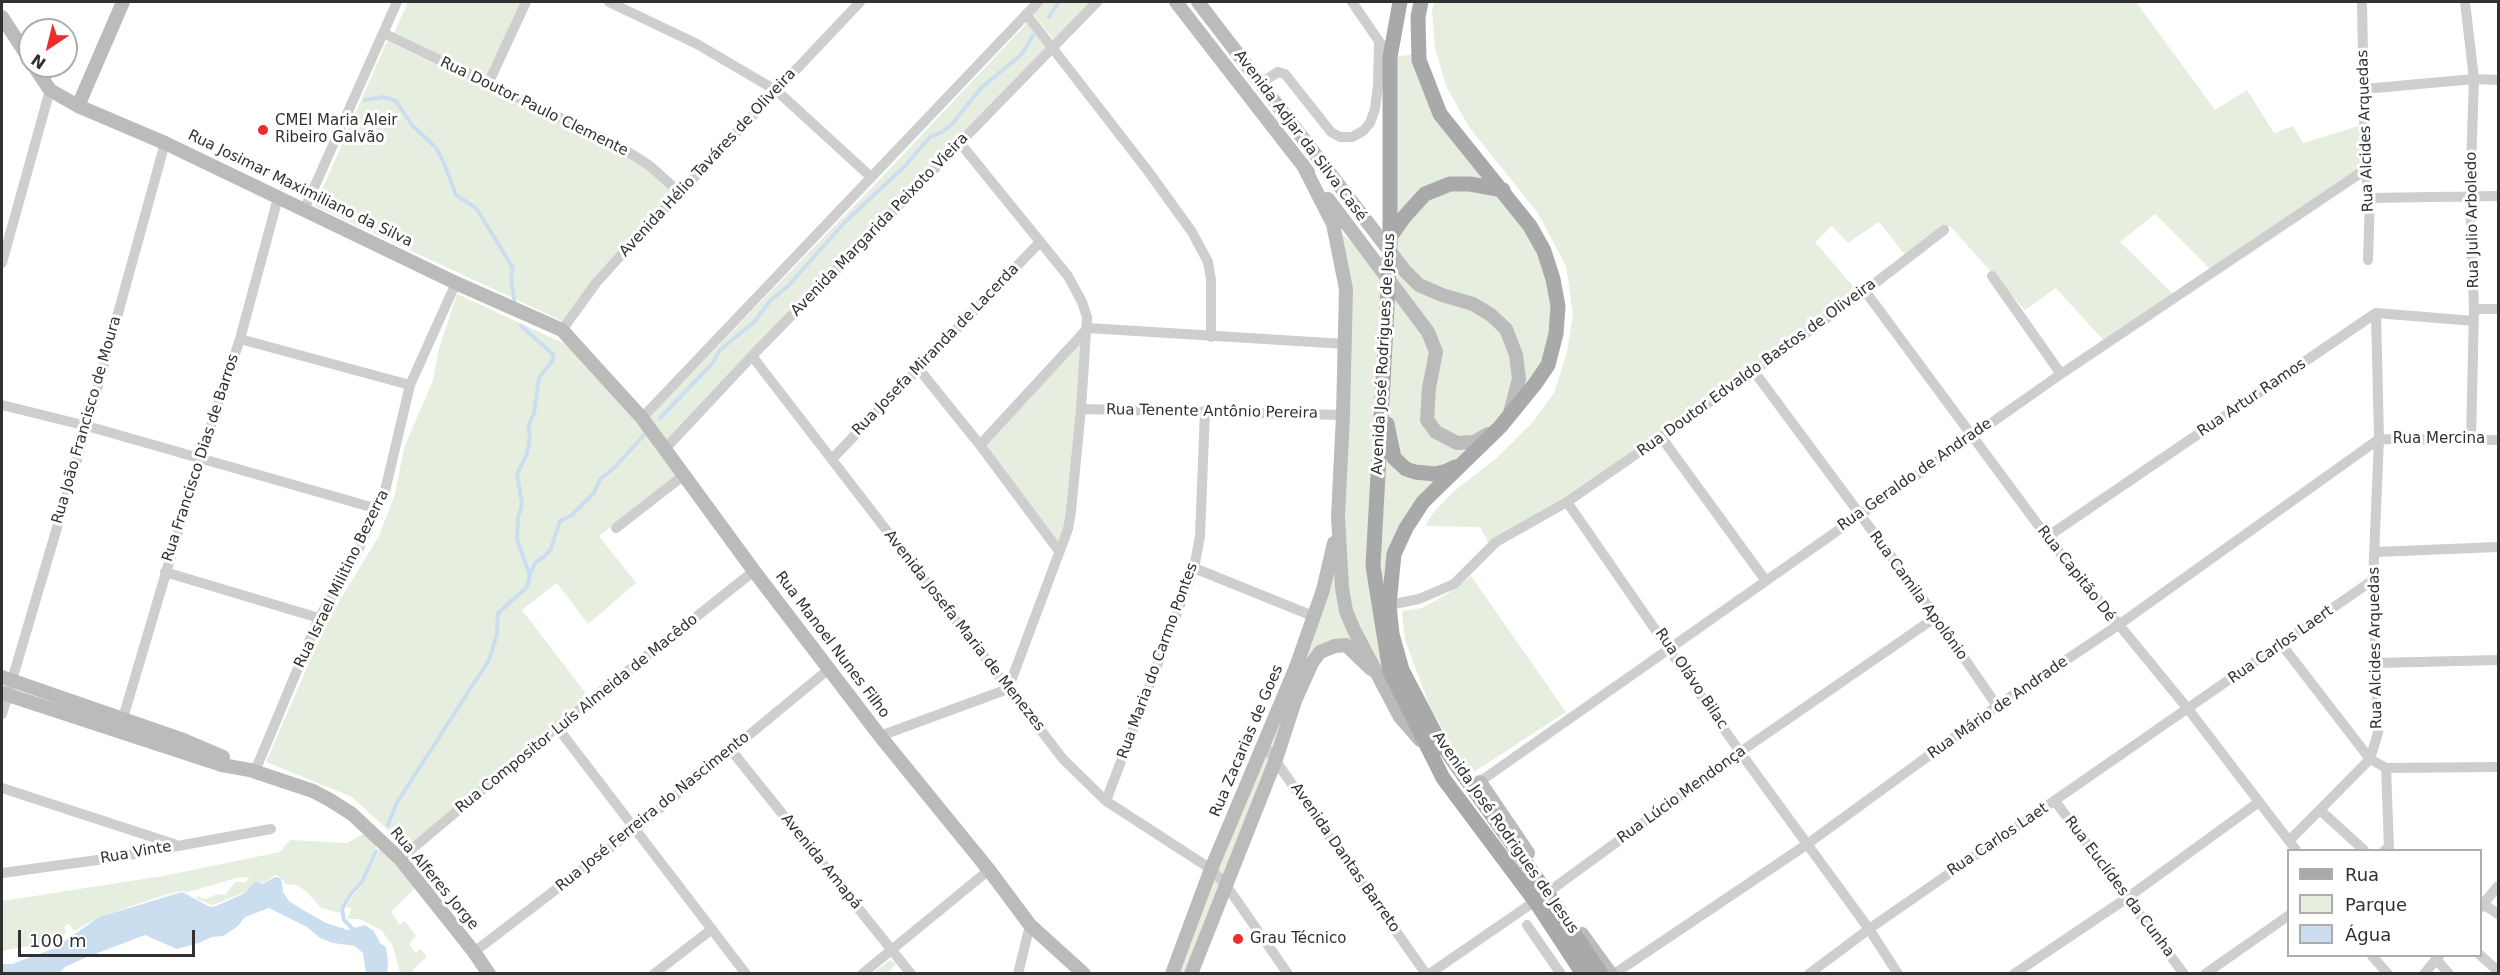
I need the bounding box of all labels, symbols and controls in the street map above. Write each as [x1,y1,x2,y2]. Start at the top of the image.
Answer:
north arrow [18,18,78,78]
street label: Avenida Adjar da Silva Casé [1230,47,1370,225]
text: N [28,50,49,73]
street label: Rua Alcides Arquedas [2354,50,2378,212]
street label: Rua Doutor Paulo Clemente [437,54,631,160]
street label: Avenida Hélio Taváres de Oliveira [616,65,800,261]
place label: CMEI Maria Aleir Ribeiro Galvão [275,112,398,147]
marker: CMEI Maria Aleir Ribeiro Galvão [256,123,270,137]
street label: Rua Josimar Maximiliano da Silva [185,127,415,251]
street label: Avenida Margarida Peixoto Vieira [788,130,972,320]
street label: Rua Julio Arboledo [2463,152,2483,288]
street label: Avenida José Rodrigues de Jesus [1369,233,1399,475]
street label: Rua Josefa Miranda de Lacerda [849,260,1023,440]
street label: Rua Doutor Edvaldo Bastos de Oliveira [1634,275,1880,461]
street label: Rua João Francisco de Moura [49,314,125,526]
street label: Rua Francisco Dias de Barros [159,352,243,564]
street label: Rua Artur Ramos [2194,355,2310,441]
street label: Rua Tenente Antônio Pereira [1106,401,1318,423]
street label: Rua Geraldo de Andrade [1834,415,1996,535]
street label: Rua Mercina [2393,430,2485,448]
street label: Rua Israel Militino Bezerra [291,487,393,671]
street label: Rua Capitão Dé [2033,523,2119,625]
street label: Avenida Josefa Maria de Menezes [880,527,1048,735]
street label: Rua Camila Apolônio [1865,528,1971,664]
street label: Rua Maria do Carmo Pontes [1114,560,1202,762]
street label: Rua Alcides Arquedas [2366,567,2386,729]
street label: Rua Manoel Nunes Filho [771,568,893,722]
street label: Rua Carlos Laert [2225,602,2337,688]
street label: Rua Compositor Luís Almeida de Macêdo [452,611,702,817]
street label: Rua Olávo Bilac [1651,625,1731,733]
street label: Rua Mário de Andrade [1925,653,2071,763]
street label: Rua Zacarias de Goes [1207,662,1287,820]
street label: Rua José Ferreira do Nascimento [553,728,753,896]
street label: Avenida José Rodrigues de Jesus [1428,729,1582,937]
street label: Rua Lúcio Mendonça [1614,742,1750,848]
street label: Avenida Dantas Barreto [1287,780,1403,936]
street label: Rua Carlos Laet [1944,800,2052,880]
street label: Avenida Amapá [777,811,865,913]
street label: Rua Euclídes da Cunha [2060,813,2178,961]
street label: Rua Alferes Jorge [386,824,482,934]
street label: Rua Vinte [99,838,173,868]
legend [2287,849,2482,957]
text: Rua [2345,864,2379,885]
text: Parque [2345,894,2407,915]
scale bar [21,918,198,956]
text: Água [2345,924,2391,945]
text: 100 m [29,930,87,951]
place label: Grau Técnico [1250,930,1346,948]
marker: Grau Técnico [1231,932,1245,946]

